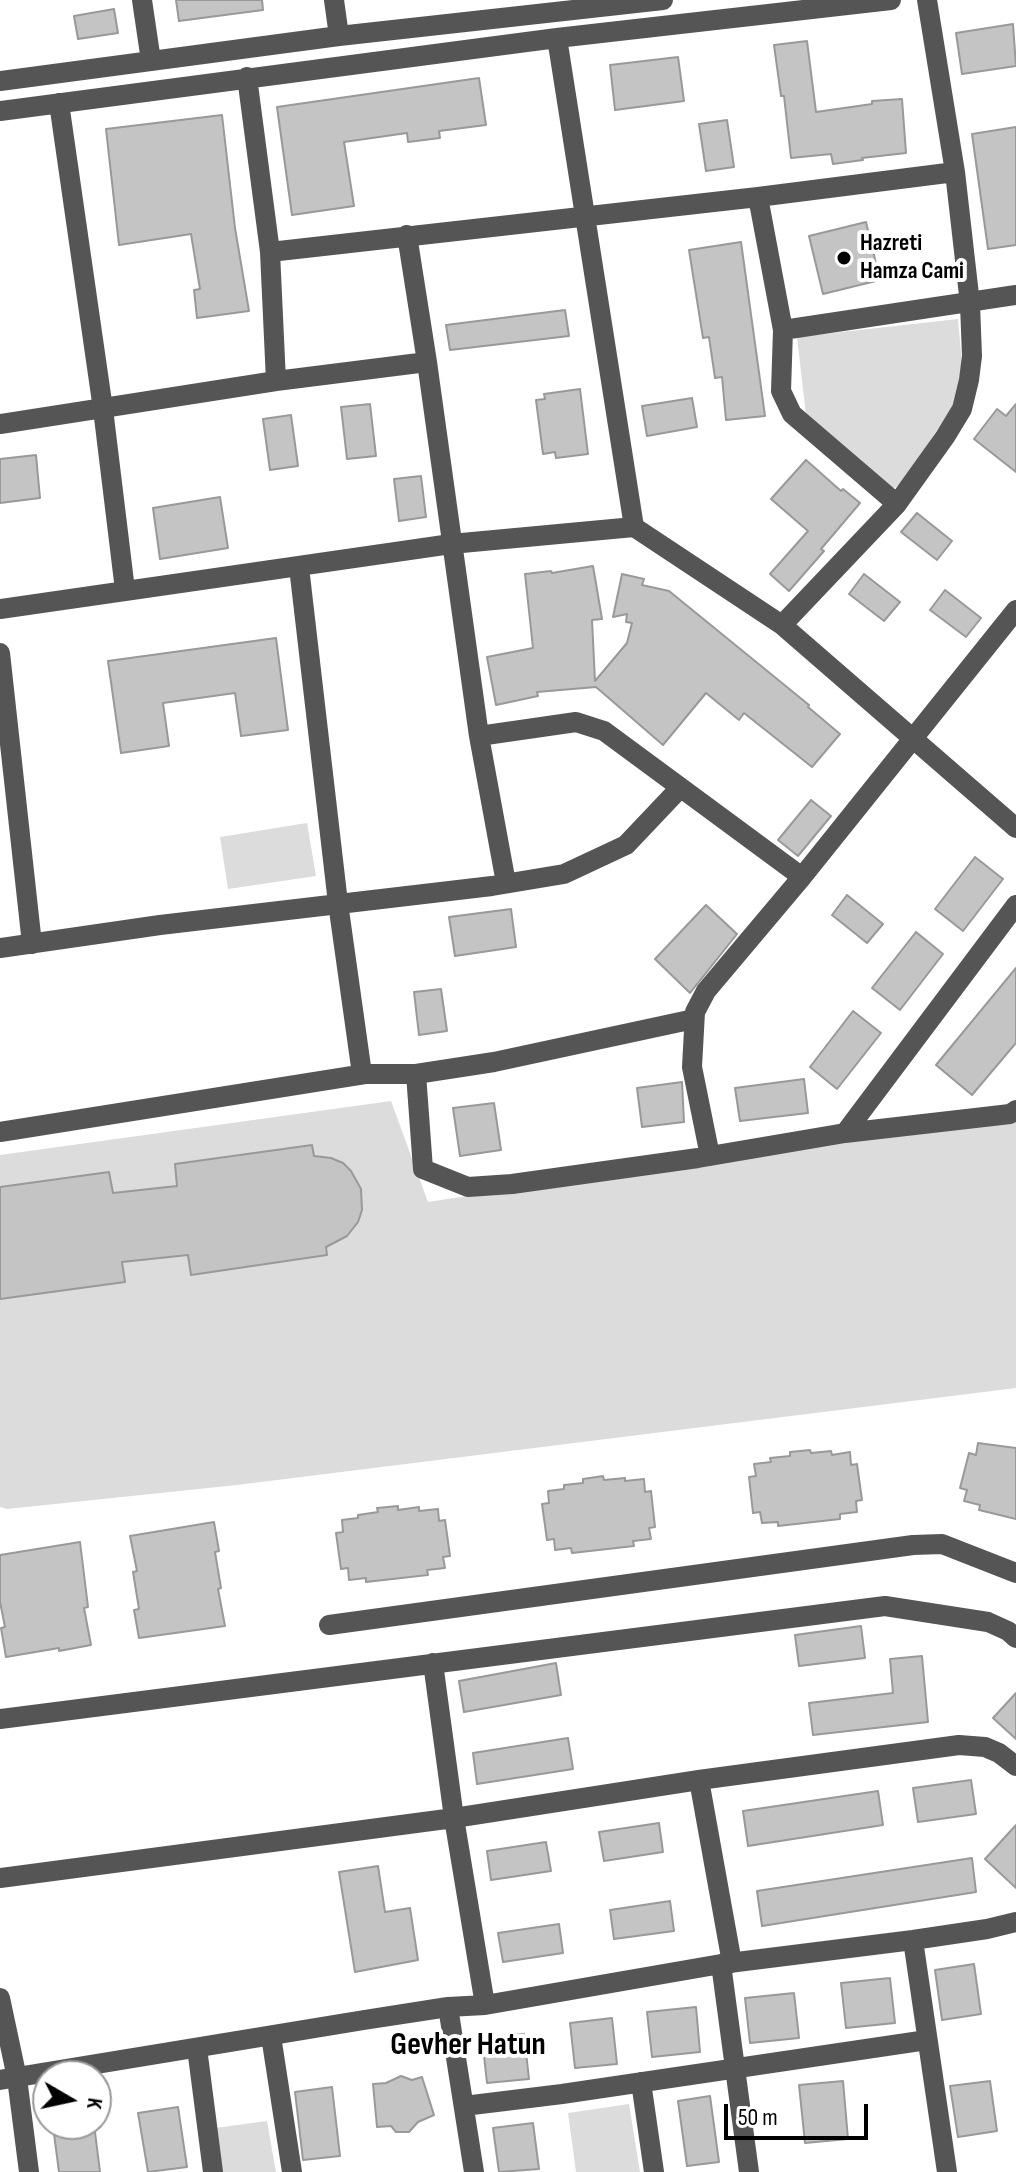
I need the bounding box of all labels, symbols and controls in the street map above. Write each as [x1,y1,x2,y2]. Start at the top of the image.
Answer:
place label: Hazreti Hamza Cami [860,230,964,286]
marker: Hazreti Hamza Cami [835,249,853,267]
district label: Gevher Hatun [390,2027,546,2065]
north arrow [32,2060,112,2140]
scale bar [728,2088,872,2138]
text: K [80,2096,108,2111]
text: 50 m [738,2103,778,2132]

